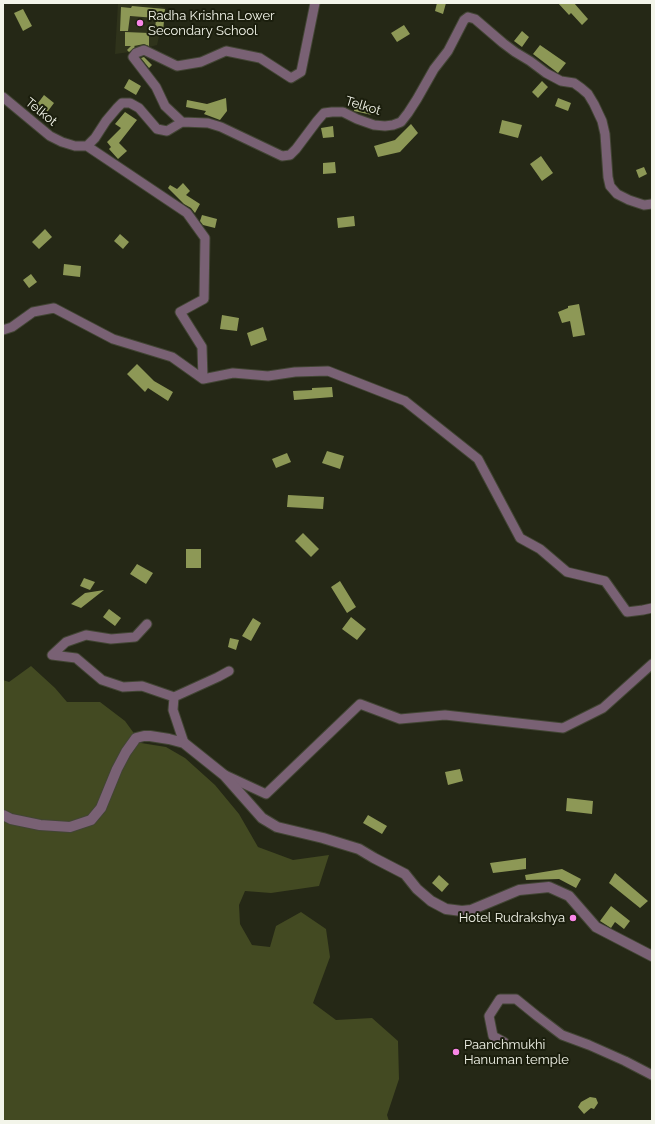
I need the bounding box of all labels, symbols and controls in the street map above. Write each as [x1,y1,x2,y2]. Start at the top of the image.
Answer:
place label: Radha Krishna Lower Secondary School [148,8,275,39]
marker: Radha Krishna Lower Secondary School [135,18,145,28]
street label: Telkot [343,93,383,119]
street label: Telkot [22,95,60,129]
place label: Hotel Rudrakshya [459,910,565,926]
marker: Hotel Rudrakshya [568,913,578,923]
place label: Paanchmukhi Hanuman temple [464,1037,569,1068]
marker: Paanchmukhi Hanuman temple [451,1047,461,1057]

